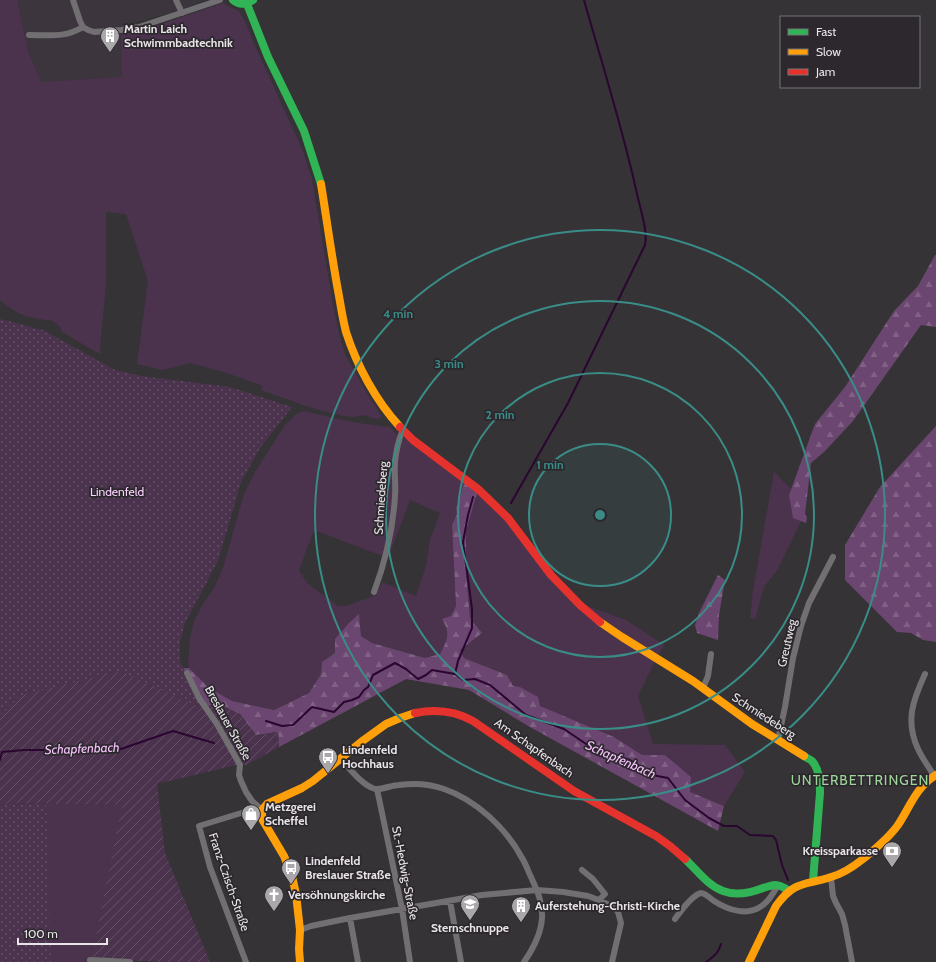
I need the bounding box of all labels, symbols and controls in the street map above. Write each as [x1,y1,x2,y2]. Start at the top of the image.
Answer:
legend [780,16,920,88]
place label: Martin Laich Schwimmbadtechnik [124,21,233,50]
text: Fast [816,24,836,39]
building icon: Martin Laich Schwimmbadtechnik [99,25,121,53]
text: Slow [816,44,841,59]
text: Jam [815,64,835,79]
text: 4 min [383,306,413,321]
text: 3 min [434,356,464,371]
text: 2 min [486,407,514,422]
text: 1 min [536,457,564,472]
street label: Schmiedeberg [370,460,391,535]
park label: Lindenfeld [90,484,144,499]
centre of rings [593,508,607,522]
street label: Greutweg [774,616,800,668]
street label: Breslauer Straße [202,683,255,763]
street label: Schmiedeberg [729,689,800,742]
street label: Am Schapfenbach [492,715,577,780]
water label: Schapfenbach [583,736,659,782]
water label: Schapfenbach [44,739,120,757]
place label: Lindenfeld Hochhaus [342,742,397,771]
bus stop icon: Lindenfeld Hochhaus [317,746,339,774]
district label: UNTERBETTRINGEN [791,771,929,789]
place label: Metzgerei Scheffel [265,799,316,828]
shop icon: Metzgerei Scheffel [240,803,262,831]
street label: St.-Hedwig-Straße [389,825,422,921]
street label: Franz-Czisch-Straße [206,831,253,933]
bank icon: Kreissparkasse [881,840,903,868]
place label: Kreissparkasse [803,843,878,858]
place label: Lindenfeld Breslauer Straße [305,853,391,882]
bus stop icon: Lindenfeld Breslauer Straße [280,857,302,885]
church icon: Versöhnungskirche [263,884,285,912]
place label: Versöhnungskirche [288,887,385,902]
school or university icon: Sternschnuppe [459,893,481,921]
building icon: Auferstehung-Christi-Kirche [510,895,532,923]
place label: Auferstehung-Christi-Kirche [535,898,680,913]
scale bar [18,920,107,946]
place label: Sternschnuppe [431,920,509,935]
text: 100 m [24,926,58,941]

